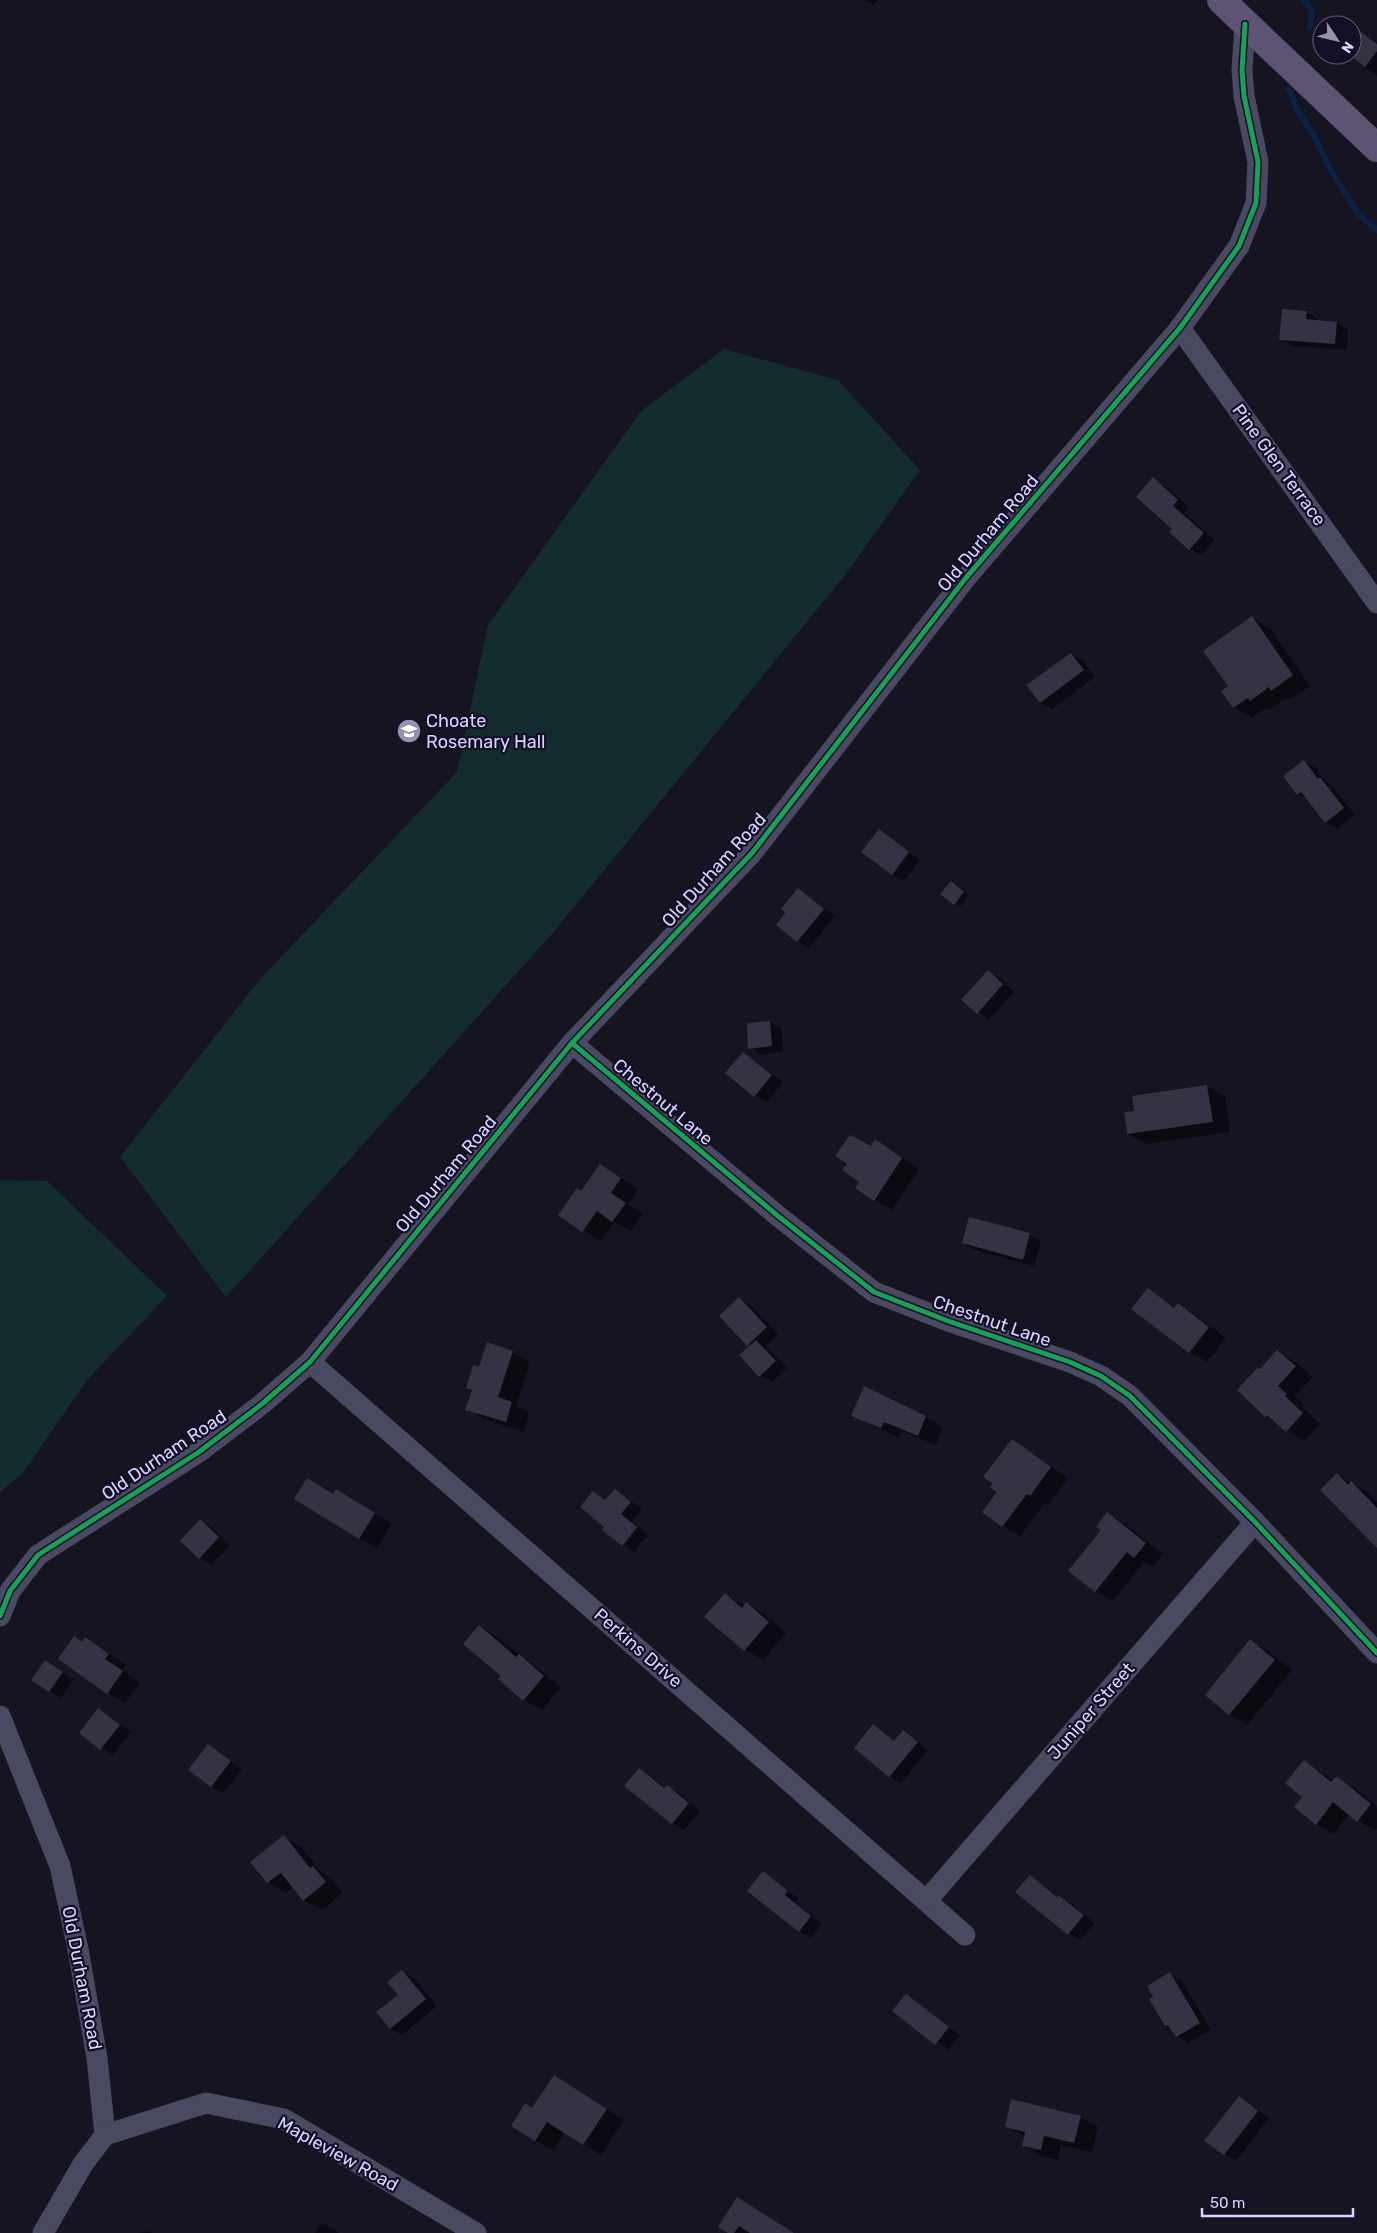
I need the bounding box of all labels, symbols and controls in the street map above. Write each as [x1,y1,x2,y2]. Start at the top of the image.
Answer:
north arrow [1312,15,1362,65]
text: N [1337,38,1357,56]
street label: Pine Glen Terrace [1227,400,1331,530]
street label: Old Durham Road [933,470,1043,596]
place label: Choate Rosemary Hall [426,710,545,753]
school or university icon: Choate Rosemary Hall [396,718,422,744]
street label: Old Durham Road [657,808,771,932]
street label: Chestnut Lane [609,1054,717,1150]
street label: Old Durham Road [391,1111,501,1237]
street label: Chestnut Lane [930,1290,1054,1352]
street label: Old Durham Road [97,1405,231,1505]
street label: Perkins Drive [589,1604,687,1692]
street label: Juniper Street [1043,1658,1139,1764]
street label: Old Durham Road [57,1904,107,2052]
street label: Mapleview Road [274,2112,402,2196]
scale bar [1202,2186,1353,2218]
text: 50 m [1210,2194,1245,2212]

